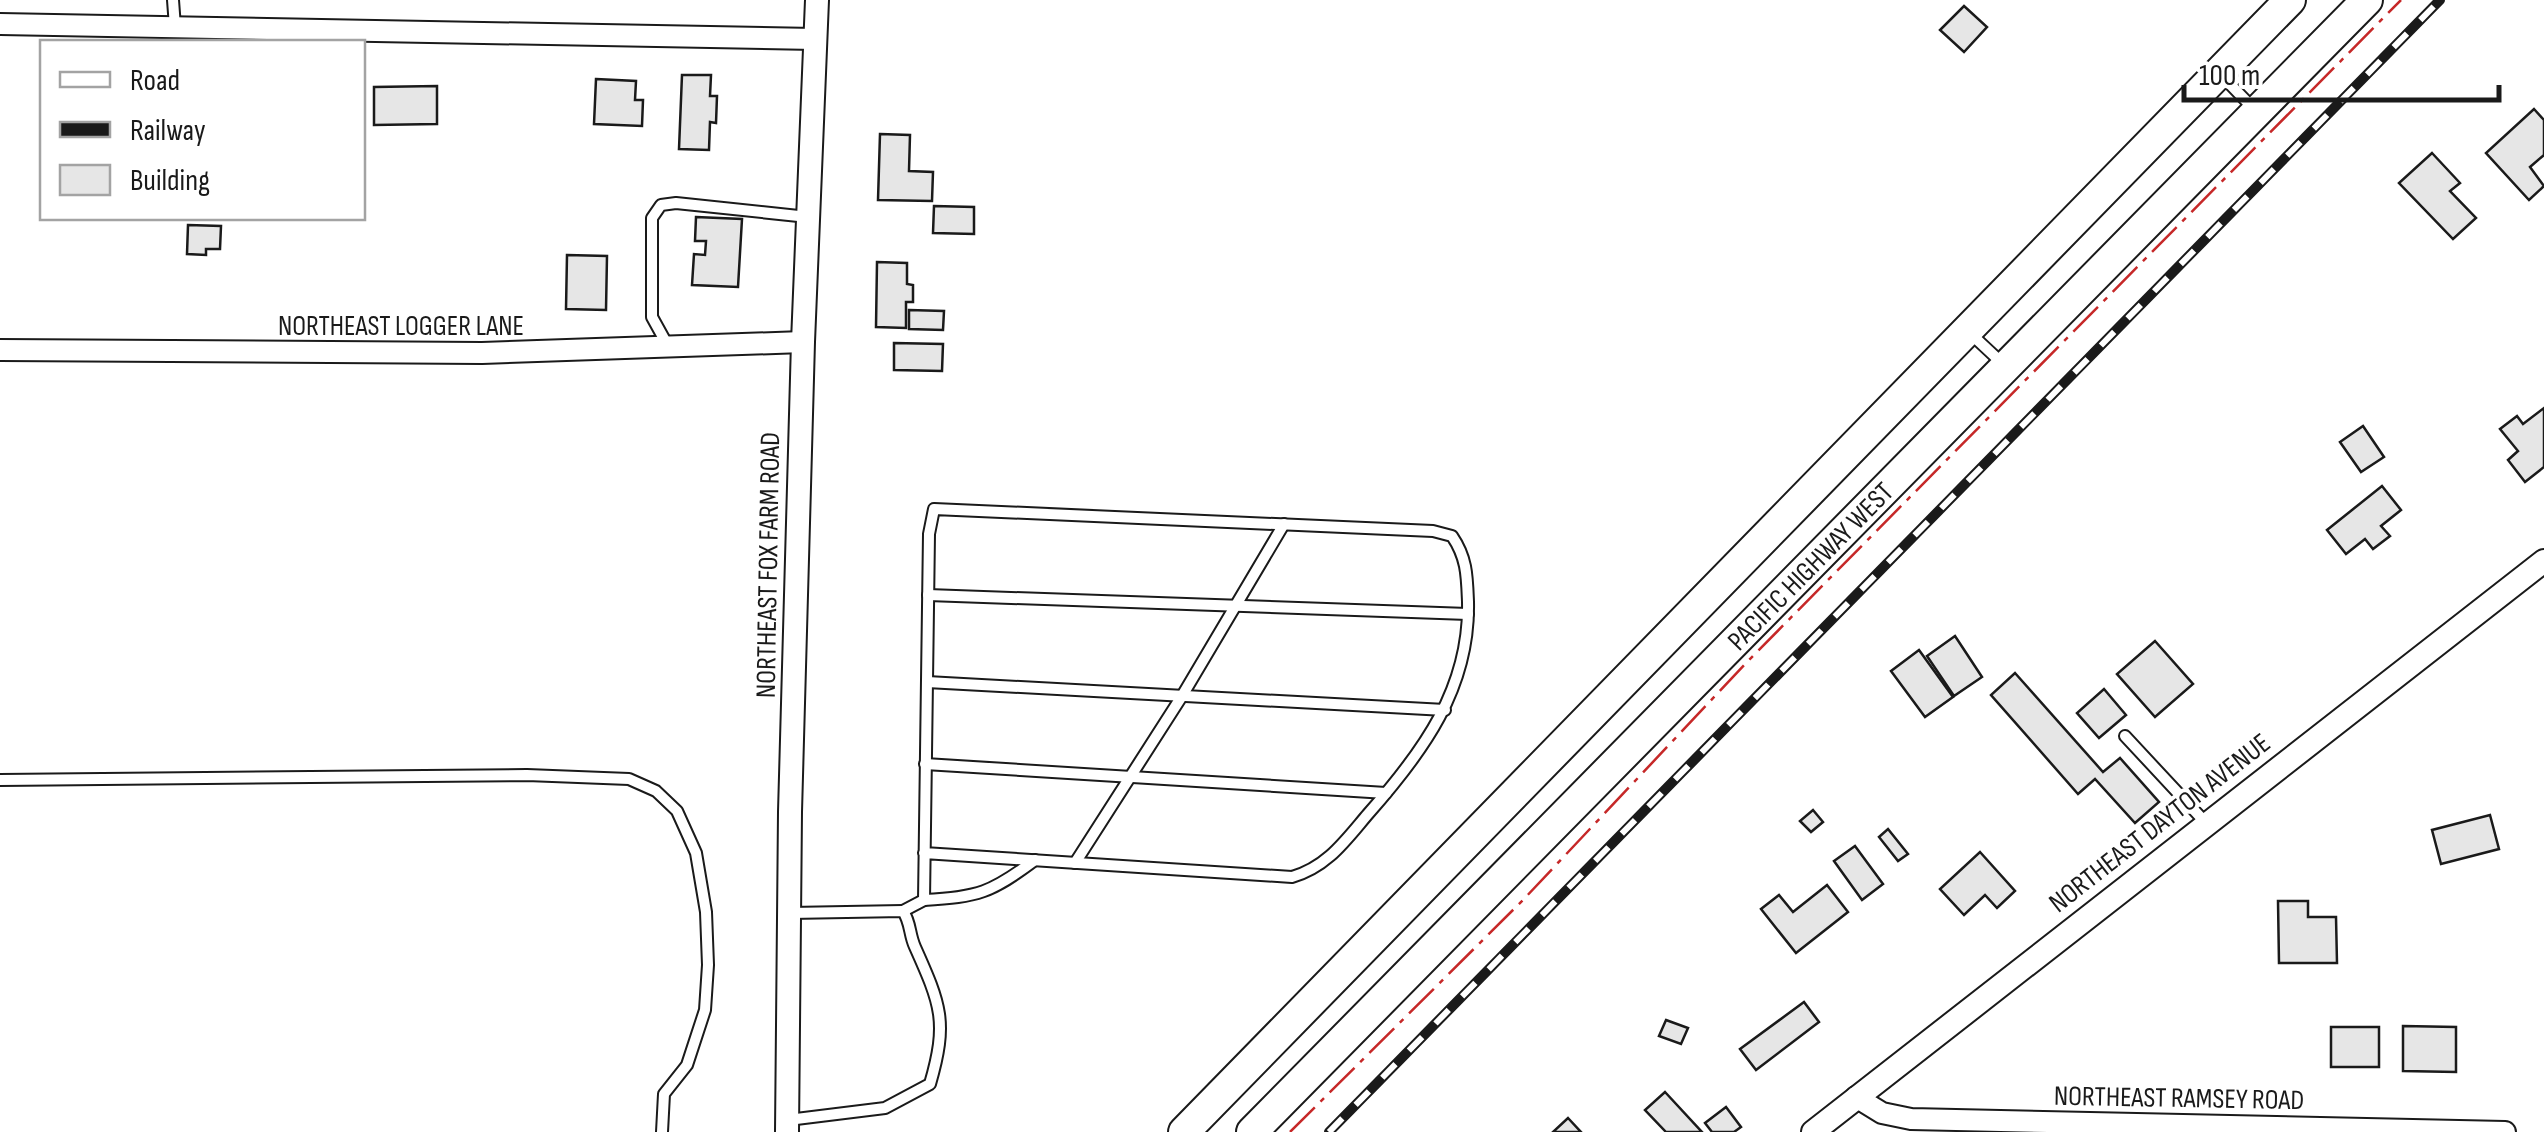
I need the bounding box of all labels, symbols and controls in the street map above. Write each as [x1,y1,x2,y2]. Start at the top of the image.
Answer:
legend [40,40,365,220]
scale bar [2184,40,2499,102]
text: 100 m [2199,58,2260,94]
text: Road [130,63,180,99]
text: Railway [130,113,206,149]
text: Building [130,163,210,199]
street label: NORTHEAST LOGGER LANE [278,310,524,343]
street label: NORTHEAST FOX FARM ROAD [750,432,787,698]
street label: PACIFIC HIGHWAY WEST [1721,476,1901,658]
street label: NORTHEAST DAYTON AVENUE [2043,727,2277,920]
street label: NORTHEAST RAMSEY ROAD [2054,1080,2304,1117]

